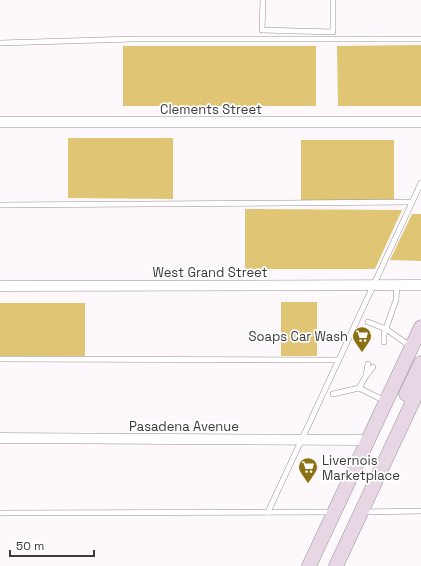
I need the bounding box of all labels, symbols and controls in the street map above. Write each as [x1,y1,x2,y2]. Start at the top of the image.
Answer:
street label: Clements Street [160,101,262,118]
street label: West Grand Street [152,264,268,281]
supermarket icon: Soaps Car Wash [351,325,373,353]
place label: Soaps Car Wash [249,328,348,345]
street label: Pasadena Avenue [129,418,239,435]
place label: Livernois Marketplace [322,452,400,484]
supermarket icon: Livernois Marketplace [297,456,319,484]
scale bar [10,532,94,558]
text: 50 m [16,538,44,554]

